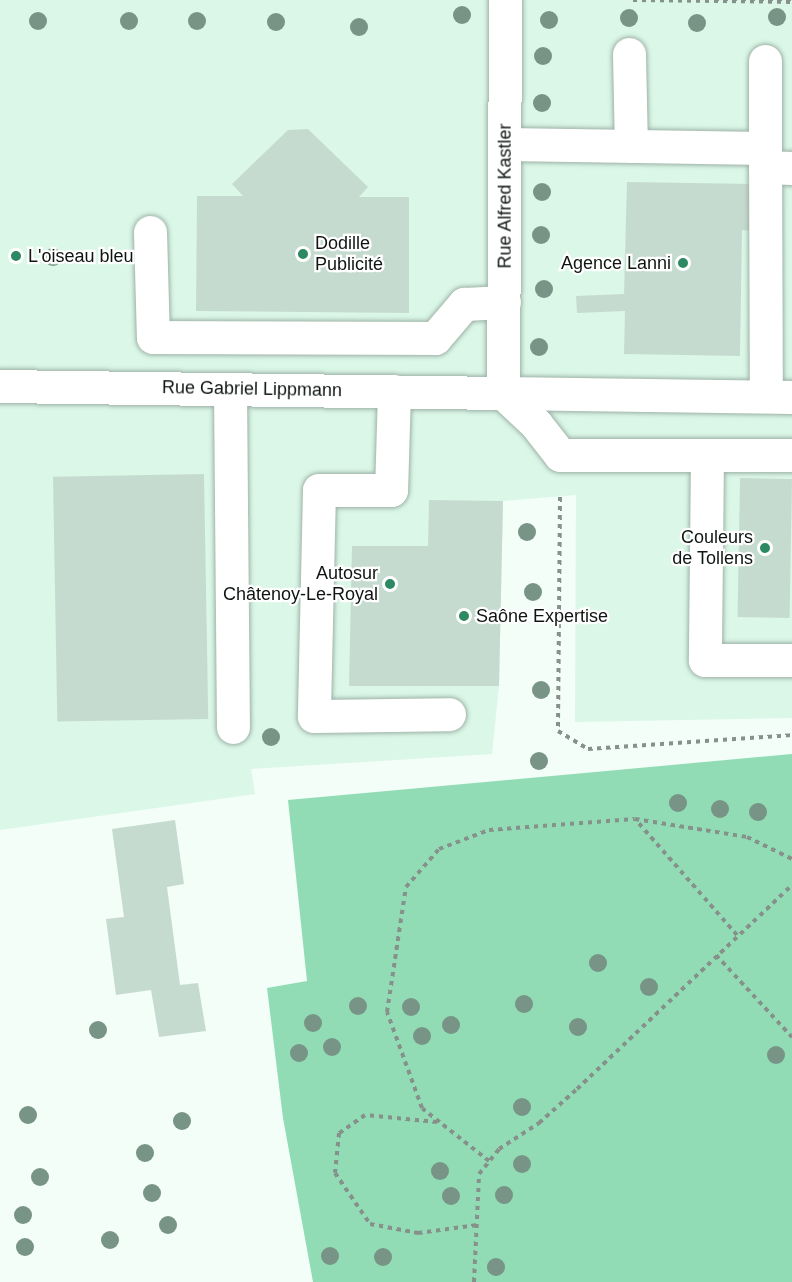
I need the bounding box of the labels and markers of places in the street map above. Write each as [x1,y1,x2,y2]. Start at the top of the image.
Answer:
place label: Dodille Publicité [315,233,383,276]
place label: L'oiseau bleu [28,245,134,267]
marker: Dodille Publicité [296,247,310,261]
marker: L'oiseau bleu [9,249,23,263]
place label: Agence Lanni [561,252,671,274]
marker: Agence Lanni [676,256,690,270]
place label: Couleurs de Tollens [672,527,753,570]
marker: Couleurs de Tollens [758,541,772,555]
place label: Autosur Châtenoy-Le-Royal [223,563,378,606]
marker: Autosur Châtenoy-Le-Royal [383,577,397,591]
place label: Saône Expertise [476,605,608,627]
marker: Saône Expertise [457,609,471,623]

